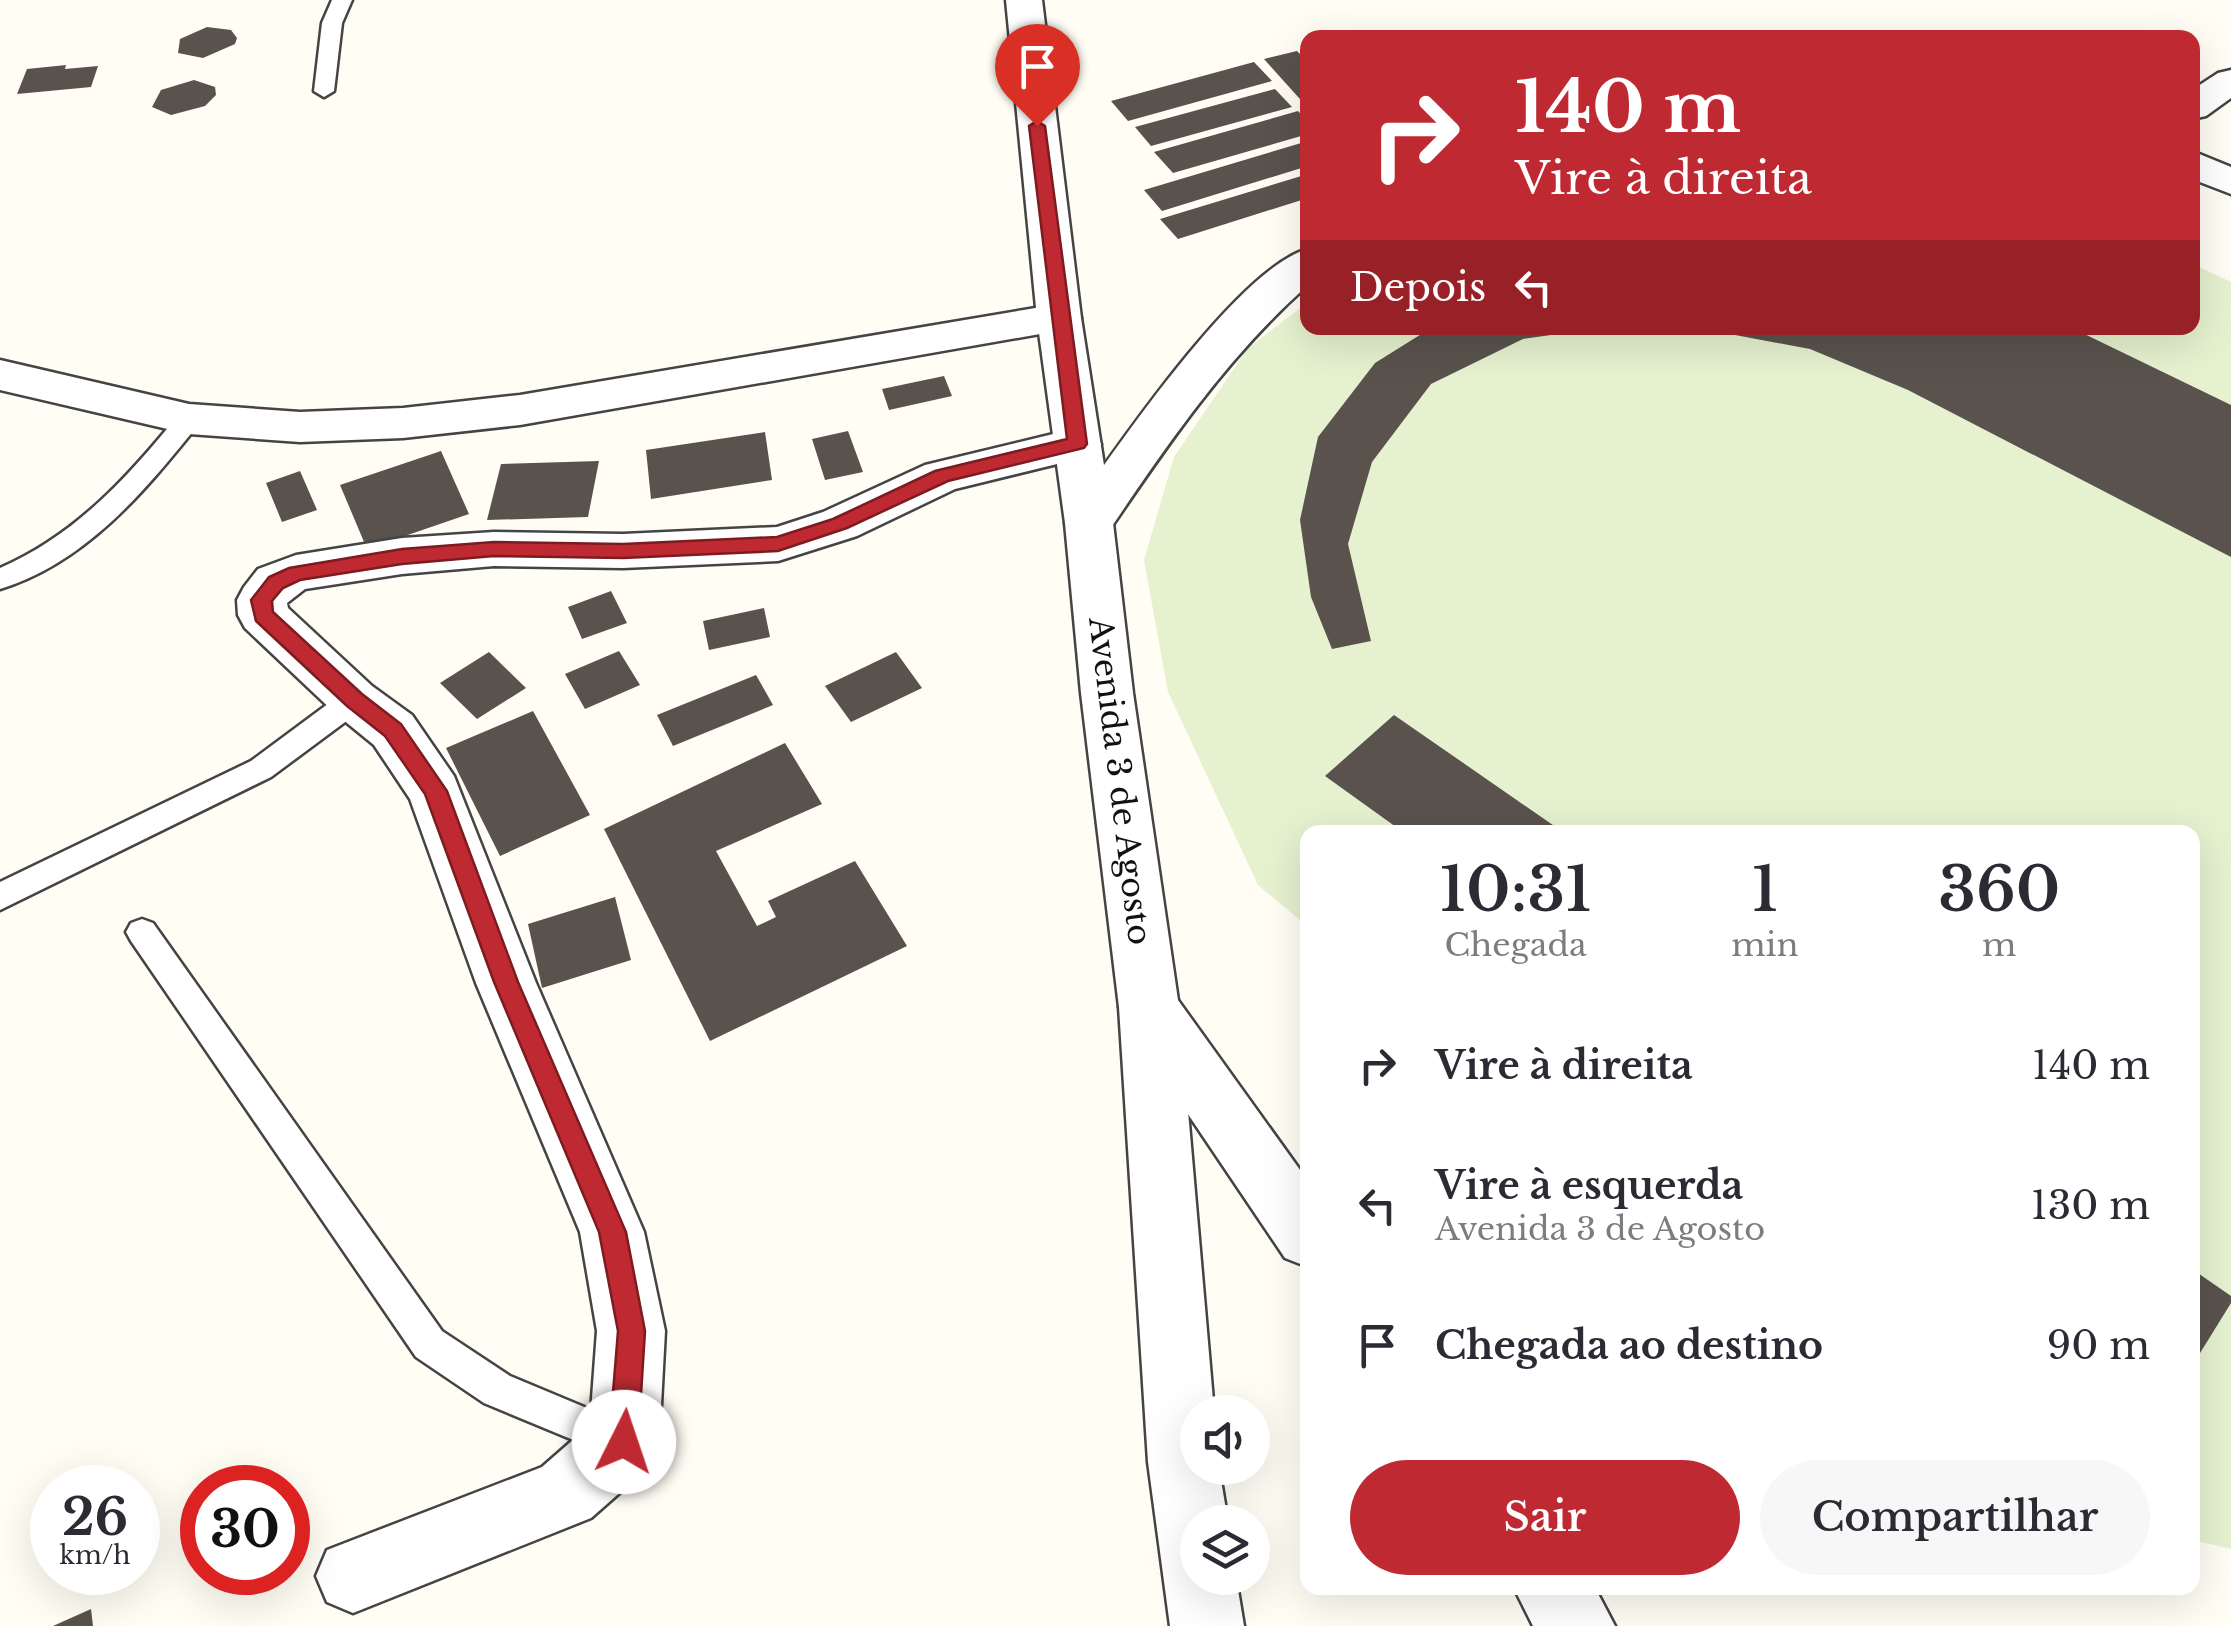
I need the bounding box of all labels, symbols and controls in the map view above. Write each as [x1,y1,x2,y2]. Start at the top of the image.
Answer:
pin [995,24,1080,127]
icon: arrive [1010,39,1065,94]
text: 140 m [1515,64,1741,151]
icon: right [1350,70,1480,200]
text: Vire à direita [1515,150,1812,206]
icon: left [1506,260,1561,315]
text: Depois [1350,264,1486,311]
street label: Avenida 3 de Agosto [1080,614,1160,947]
text: 10:31 [1440,853,1592,927]
text: 1 [1752,853,1778,927]
text: 360 [1938,853,2060,927]
text: Chegada [1445,925,1587,965]
text: min [1731,925,1799,965]
text: m [1982,925,2016,965]
icon: right [1350,1038,1405,1093]
text: Vire à direita [1435,1042,1693,1089]
text: 140 m [2032,1042,2150,1089]
text: Vire à esquerda [1435,1162,1743,1209]
icon: left [1350,1178,1405,1233]
text: 130 m [2031,1182,2150,1229]
text: Avenida 3 de Agosto [1435,1209,1765,1249]
icon: arrive [1350,1318,1405,1373]
text: Chegada ao destino [1435,1322,1823,1369]
text: 90 m [2047,1322,2150,1369]
position arrow [572,1390,676,1494]
map controls [1180,1395,1270,1595]
button: sound [1180,1395,1270,1485]
button: Sair [1350,1460,1740,1575]
button: Compartilhar [1760,1460,2150,1575]
speed limit sign: 30 [180,1465,310,1595]
text: 26 [62,1486,128,1549]
button: layers [1180,1505,1270,1595]
text: km/h [60,1540,130,1571]

